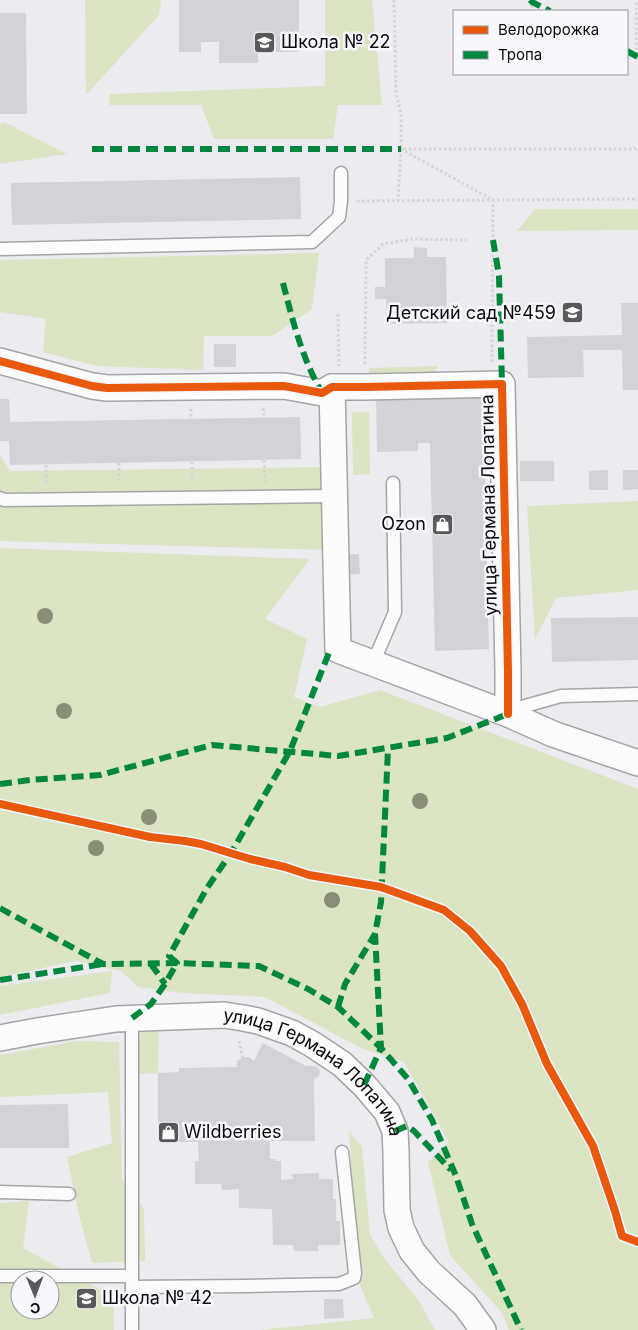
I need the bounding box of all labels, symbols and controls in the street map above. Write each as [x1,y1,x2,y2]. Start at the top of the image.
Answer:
legend [453,10,628,75]
text: Велодорожка [498,20,599,39]
school or university icon: Школа № 22 [253,30,277,54]
place label: Школа № 22 [281,31,391,52]
text: Тропа [498,45,542,64]
school or university icon: Детский сад №459 [560,301,584,325]
place label: Детский сад №459 [386,302,556,323]
street label: улица Германа Лопатина [476,394,501,616]
shop icon: Ozon [430,512,454,536]
place label: Ozon [381,513,426,534]
street label: улица Германа Лопатина [222,1004,406,1137]
shop icon: Wildberries [156,1120,180,1144]
place label: Wildberries [184,1121,281,1142]
north arrow [10,1270,60,1320]
school or university icon: Школа № 42 [74,1286,98,1310]
place label: Школа № 42 [102,1287,212,1308]
text: С [30,1300,41,1317]

